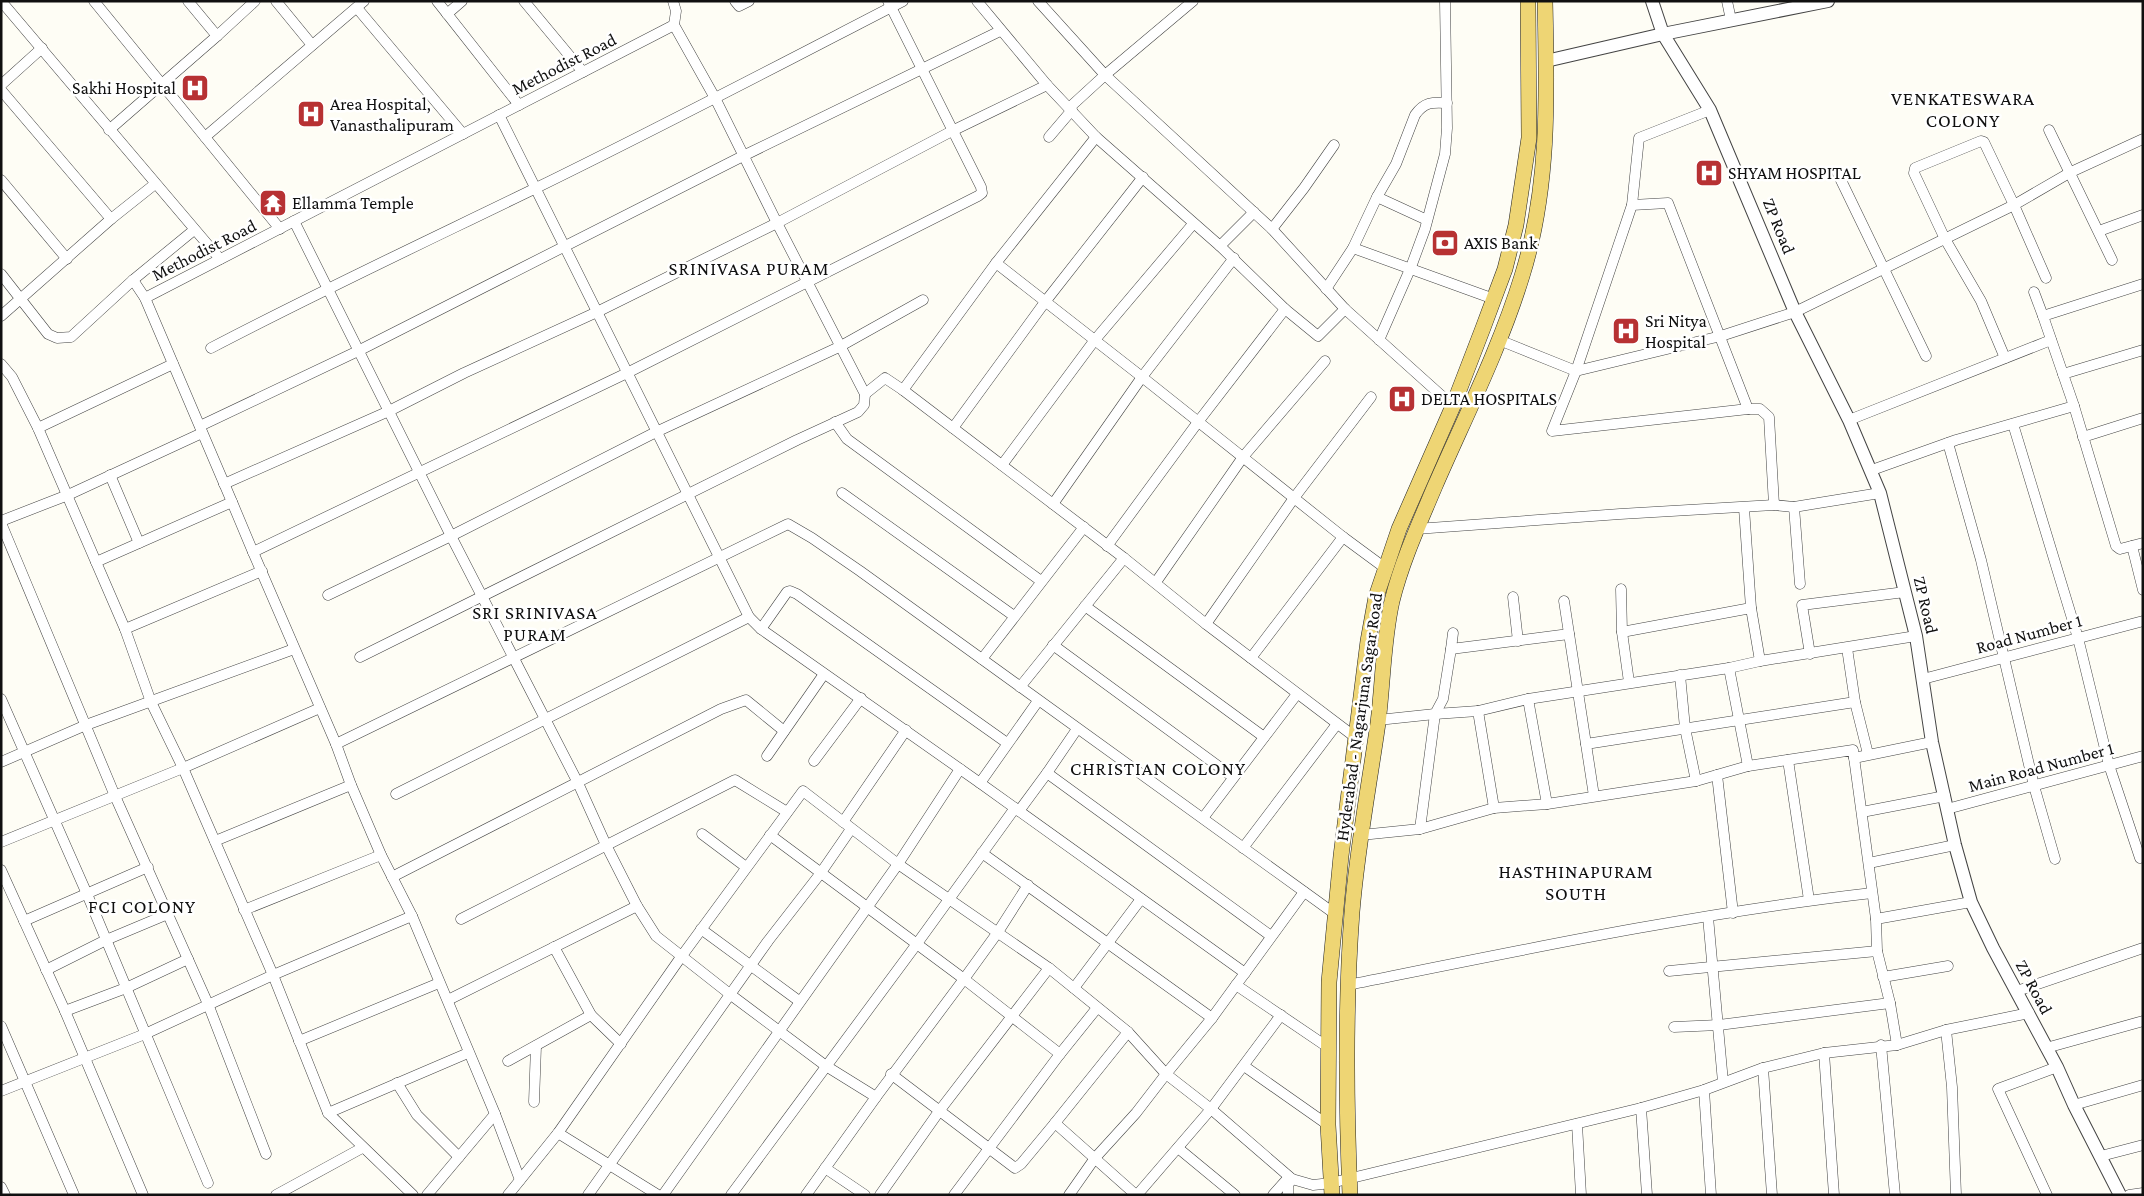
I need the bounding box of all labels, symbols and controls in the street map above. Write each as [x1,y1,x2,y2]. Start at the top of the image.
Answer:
street label: Methodist Road [508,29,620,99]
hospital icon: Sakhi Hospital [180,73,210,103]
place label: Sakhi Hospital [72,78,176,98]
district label: VENKATESWARA COLONY [1891,88,2035,131]
place label: Area Hospital, Vanasthalipuram [330,94,455,135]
hospital icon: Area Hospital, Vanasthalipuram [296,99,326,129]
hospital icon: SHYAM HOSPITAL [1694,158,1724,188]
place label: SHYAM HOSPITAL [1728,163,1861,183]
temple icon: Ellamma Temple [258,188,288,218]
place label: Ellamma Temple [292,193,414,213]
street label: ZP Road [1759,195,1799,257]
street label: Methodist Road [148,215,260,285]
bank icon: AXIS Bank [1430,228,1460,258]
place label: AXIS Bank [1464,233,1538,253]
district label: SRINIVASA PURAM [669,258,829,279]
place label: Sri Nitya Hospital [1645,311,1707,352]
hospital icon: Sri Nitya Hospital [1611,316,1641,346]
hospital icon: DELTA HOSPITALS [1387,384,1417,414]
place label: DELTA HOSPITALS [1421,389,1557,409]
street label: ZP Road [1910,574,1942,636]
street label: Hyderabad - Nagarjuna Sagar Road [1332,591,1387,843]
district label: SRI SRINIVASA PURAM [472,602,598,645]
street label: Road Number 1 [1974,610,2084,658]
street label: Main Road Number 1 [1966,738,2116,796]
district label: CHRISTIAN COLONY [1070,758,1246,779]
district label: HASTHINAPURAM SOUTH [1498,861,1654,904]
district label: FCI COLONY [88,896,196,917]
street label: ZP Road [2011,957,2057,1018]

